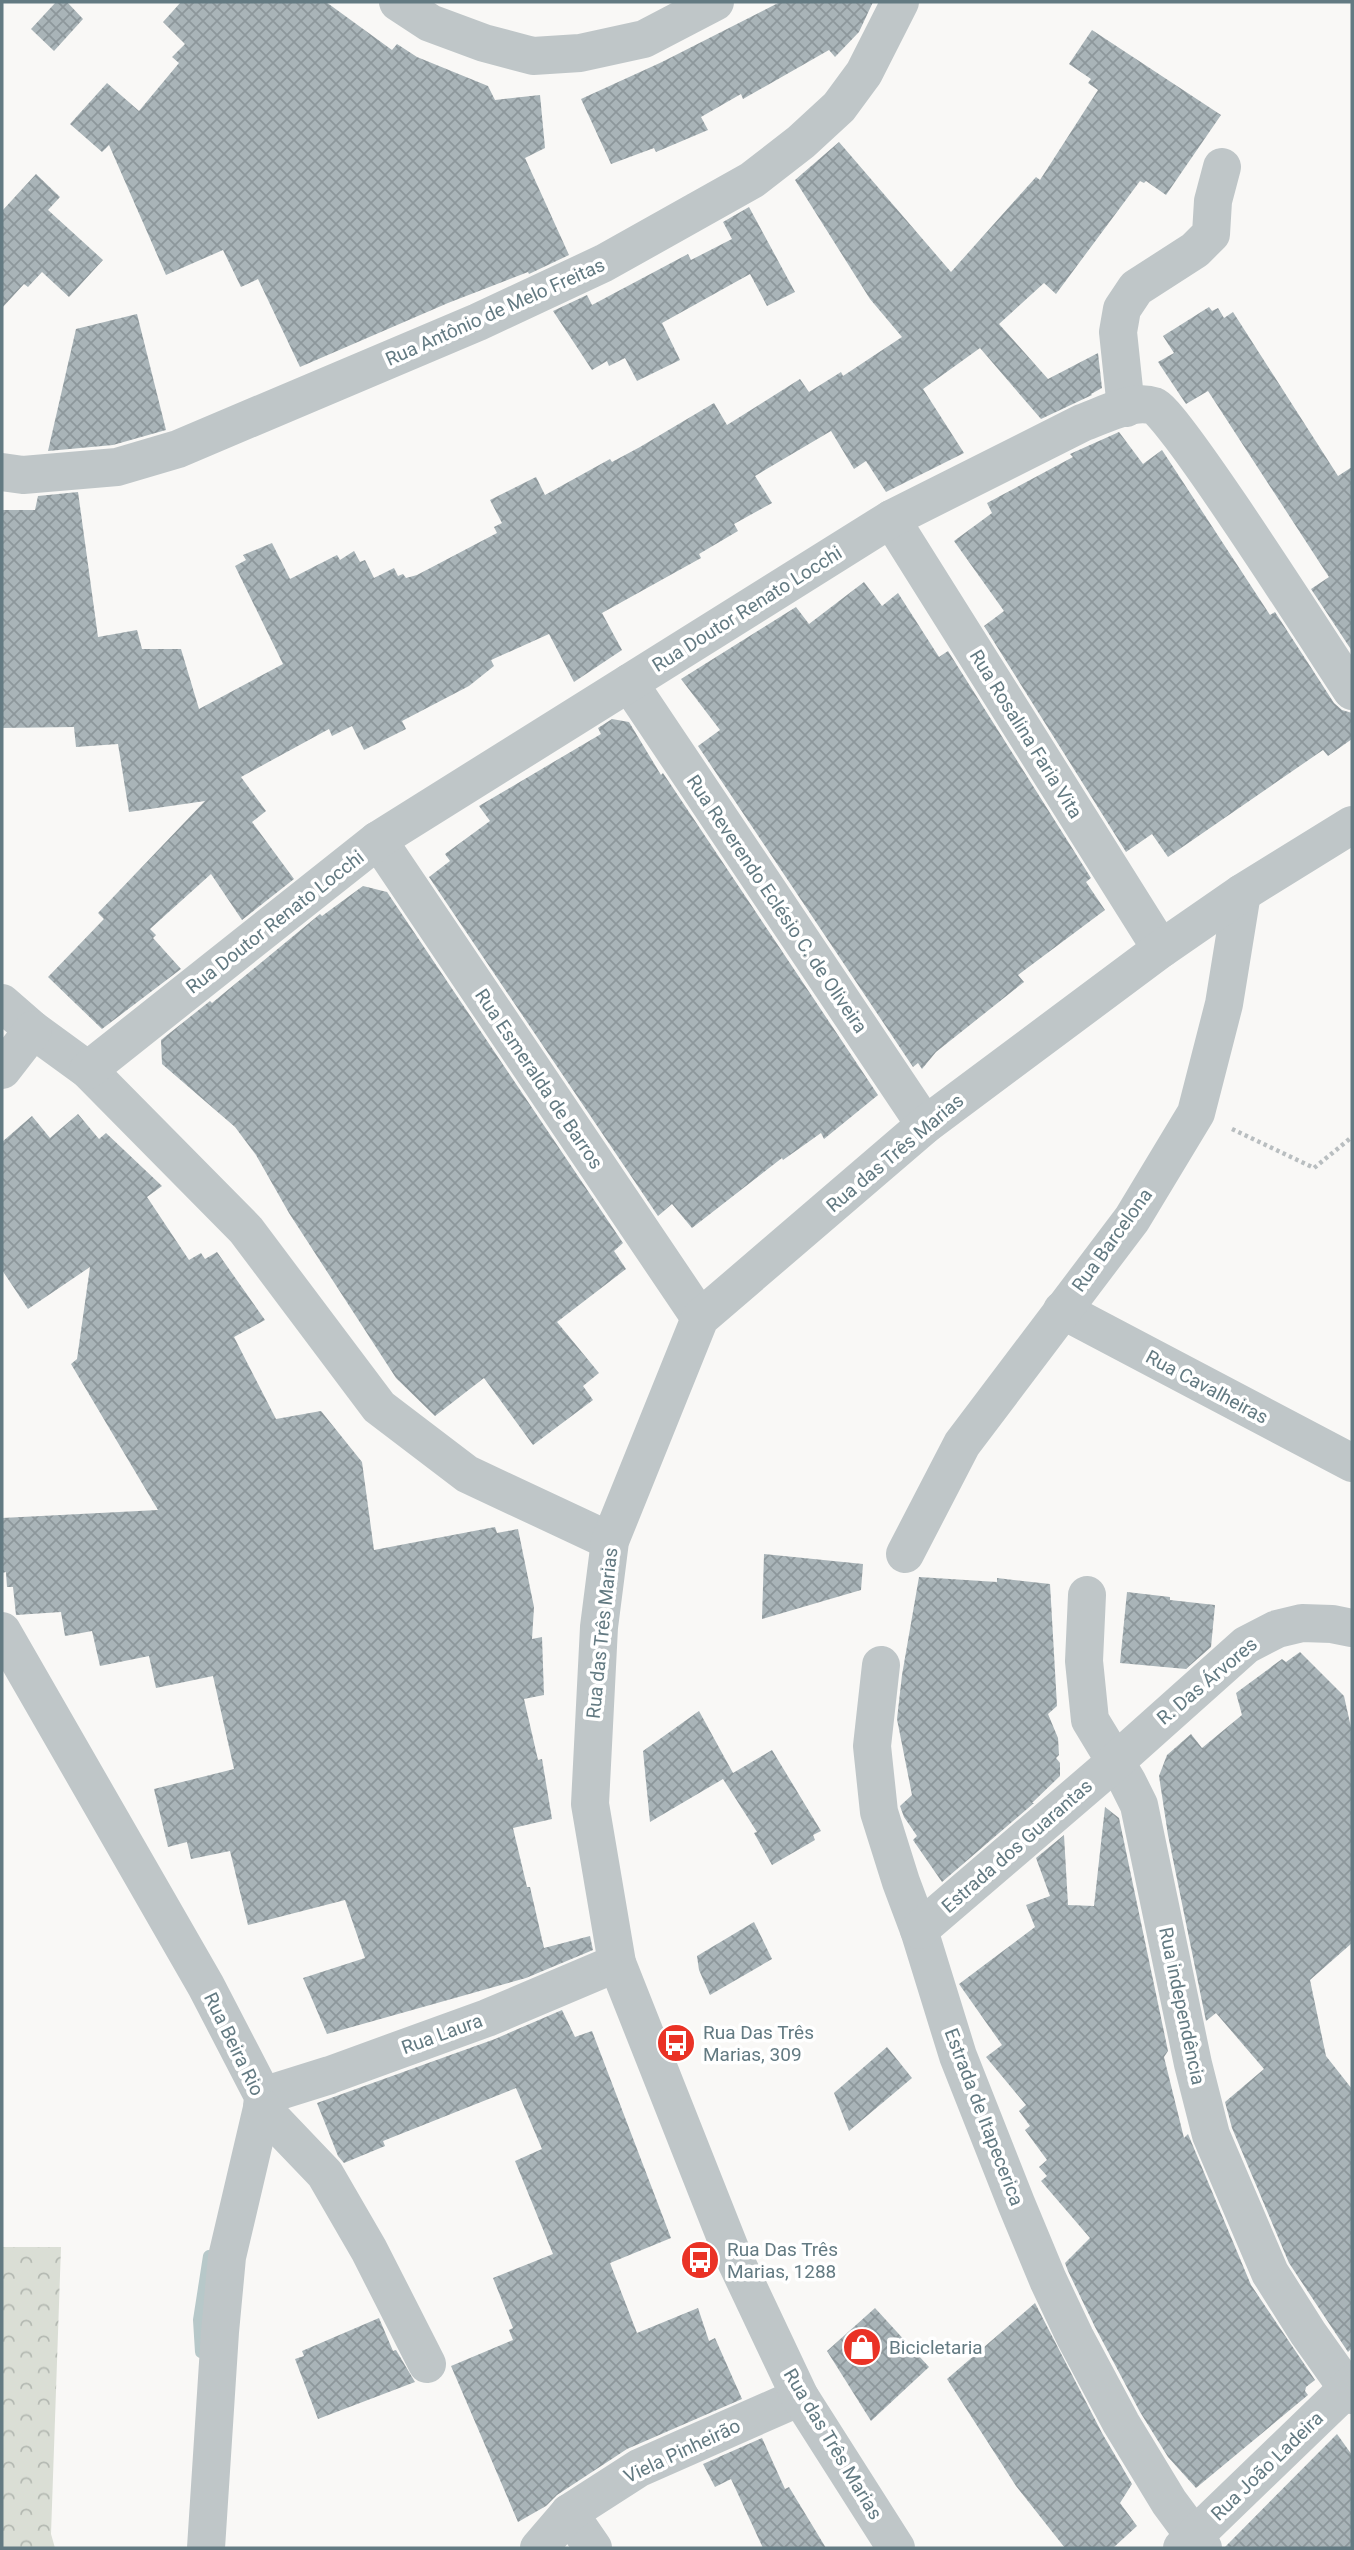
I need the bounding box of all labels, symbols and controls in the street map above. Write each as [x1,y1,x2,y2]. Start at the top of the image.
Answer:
street label: Rua Antônio de Melo Freitas [382,253,608,371]
street label: Rua Doutor Renato Locchi [648,541,846,677]
street label: Rua Rosalina Faria Vita [965,645,1087,823]
street label: Rua Reverendo Eclésio C. de Oliveira [682,771,872,1037]
street label: Rua Doutor Renato Locchi [182,845,368,999]
street label: Rua Esmeralda de Barros [470,985,608,1173]
street label: Rua das Três Marias [822,1089,968,1217]
street label: Rua Barcelona [1067,1184,1157,1296]
street label: Rua Cavalheiras [1142,1345,1272,1429]
street label: Rua das Três Marias [582,1546,622,1720]
street label: R. Das Árvores [1152,1632,1262,1730]
street label: Estrada dos Guarantas [937,1774,1097,1918]
street label: Rua independência [1154,1925,1210,2087]
street label: Rua Beira Rio [199,1989,269,2099]
street label: Rua Laura [398,2009,486,2059]
place label: Rua Das Três Marias, 309 [703,2021,814,2066]
bus stop icon: Rua Das Três Marias, 309 [655,2022,697,2064]
street label: Estrada de Itapecerica [940,2025,1028,2209]
place label: Rua Das Três Marias, 1288 [727,2238,838,2283]
bus stop icon: Rua Das Três Marias, 1288 [679,2239,721,2281]
shop icon: Bicicletaria [841,2326,883,2368]
place label: Bicicletaria [889,2336,983,2359]
street label: Rua das Três Marias [779,2364,887,2524]
street label: Rua João Ladeira [1206,2407,1328,2525]
street label: Viela Pinheirão [620,2414,744,2488]

